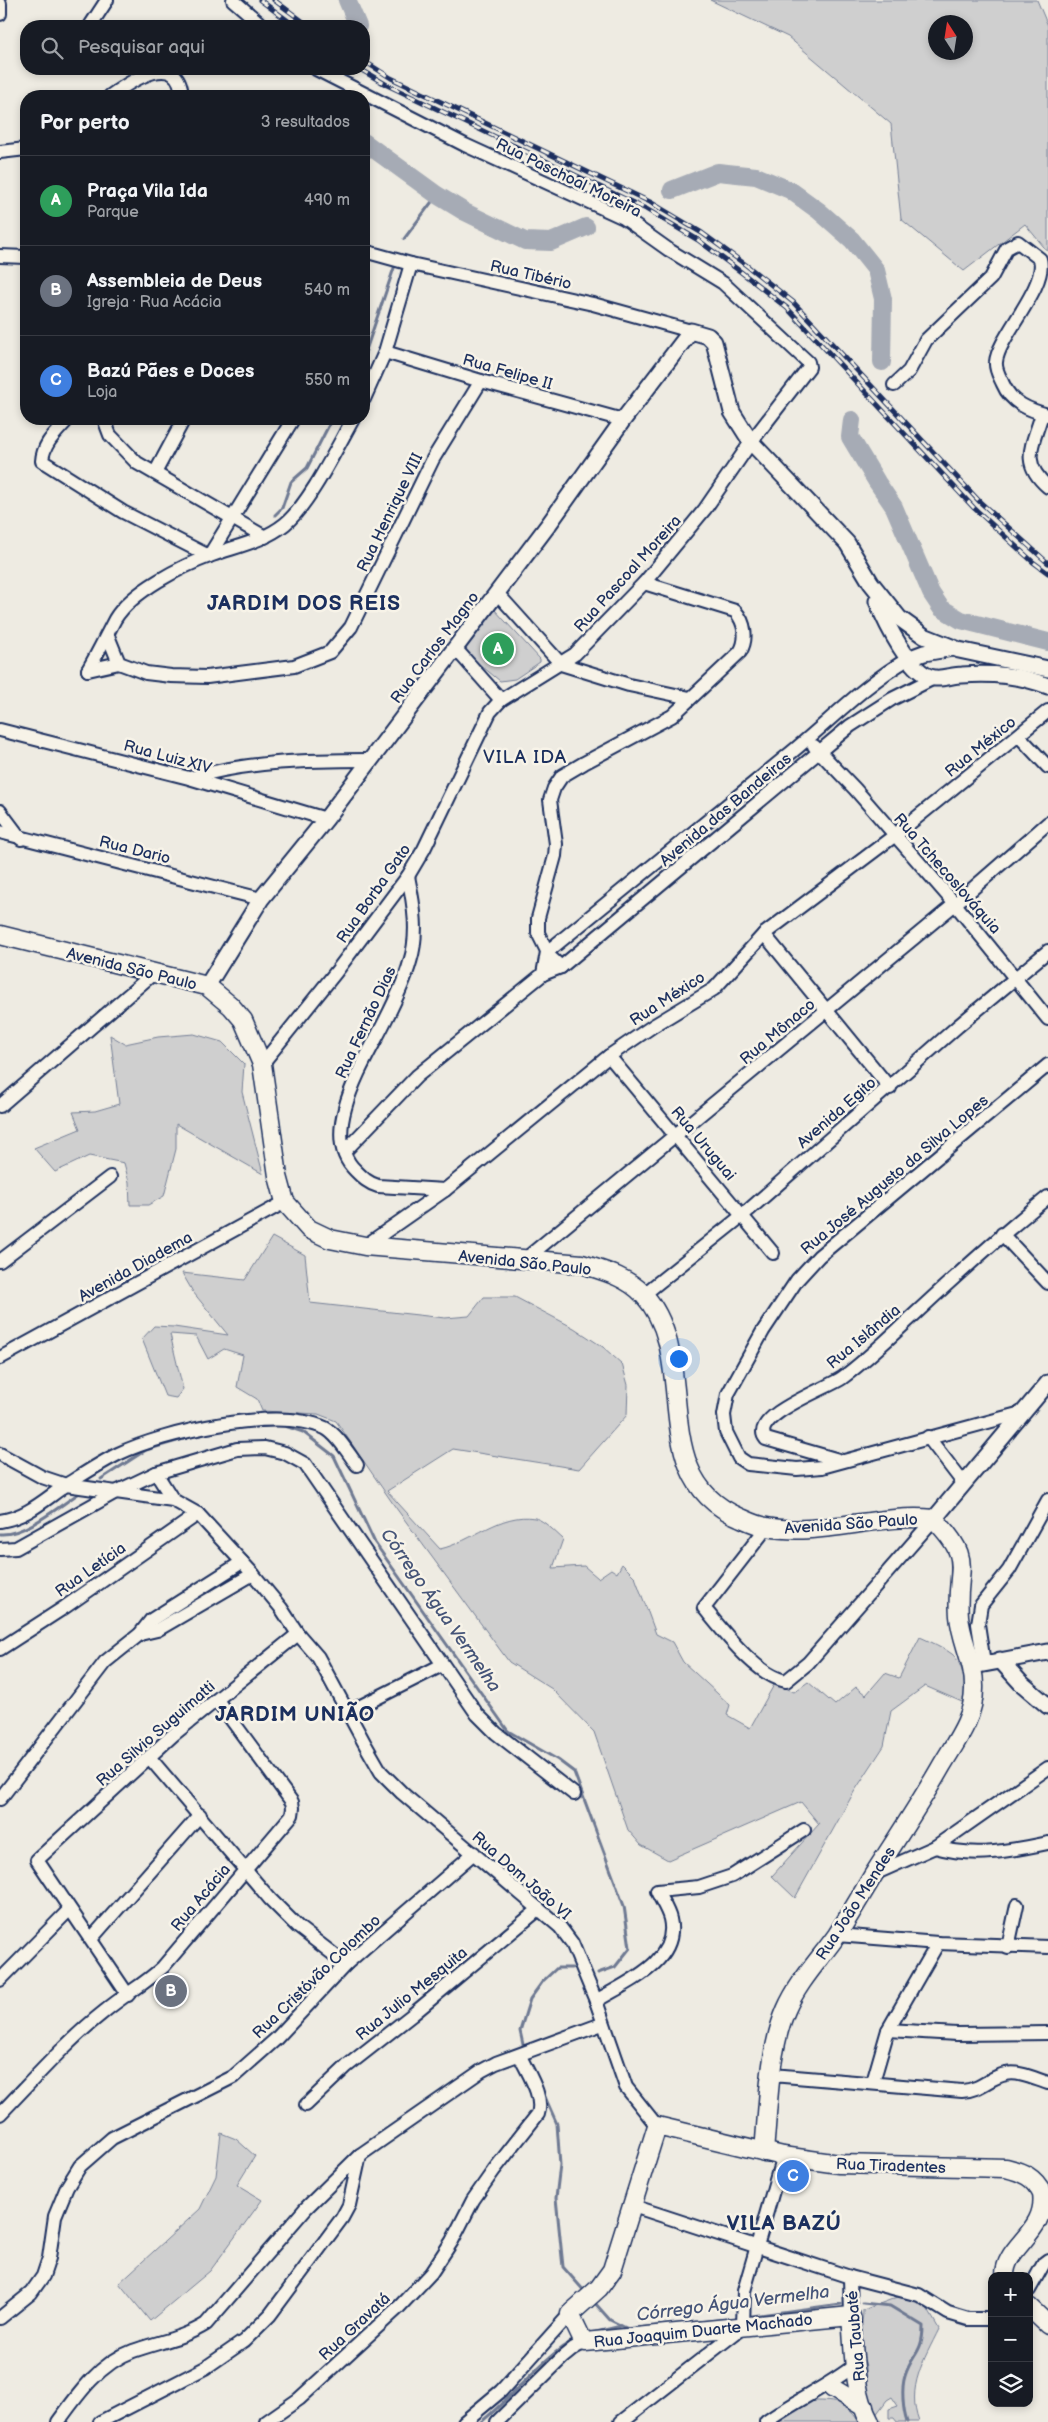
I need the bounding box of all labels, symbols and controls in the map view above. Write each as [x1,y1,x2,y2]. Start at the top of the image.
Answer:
north arrow [928,15,973,60]
search box [20,20,370,75]
icon: search [38,34,66,62]
text: Pesquisar aqui [78,36,205,59]
text: Por perto [40,110,130,135]
text: 3 resultados [261,113,350,132]
street label: Rua Paschoal Moreira [492,135,644,222]
text: Praça Vila Ida [87,180,208,203]
text: A [51,191,61,210]
text: 490 m [304,191,350,210]
text: Parque [87,203,139,222]
street label: Rua Tibério [488,257,573,294]
text: Assembleia de Deus [87,270,262,293]
text: B [50,281,62,300]
text: 540 m [304,281,350,300]
text: Igreja · Rua Acácia [87,293,221,312]
street label: Rua Felipe II [460,351,555,394]
text: Bazú Pães e Doces [87,360,254,383]
text: C [50,371,62,390]
text: 550 m [305,371,350,390]
text: Loja [87,383,117,402]
street label: Rua Henrique VIII [353,450,427,575]
street label: Rua Pascoal Moreira [571,512,686,636]
street label: Rua Carlos Magno [387,588,483,707]
district label: JARDIM DOS REIS [207,591,401,616]
pin: A [482,630,514,668]
street label: Rua México [942,713,1020,782]
street label: Rua Luiz XIV [121,737,214,778]
district label: VILA IDA [483,746,567,769]
street label: Avenida das Bandeiras [656,749,796,871]
street label: Rua Tchecoslováquia [889,810,1004,938]
street label: Rua Dario [97,832,172,868]
street label: Rua Borba Gato [333,841,415,947]
street label: Avenida São Paulo [65,944,199,995]
street label: Rua Fernão Dias [332,963,401,1082]
street label: Rua México [627,968,709,1031]
street label: Rua Mônaco [737,995,819,1069]
street label: Avenida Egito [793,1074,880,1153]
street label: Rua José Augusto da Silva Lopes [797,1091,993,1259]
street label: Rua Uruguai [666,1103,739,1185]
street label: Avenida Diadema [76,1228,196,1306]
street label: Avenida São Paulo [457,1247,592,1280]
street label: Rua Islândia [823,1301,905,1373]
your location [666,1346,692,1372]
street label: Avenida São Paulo [784,1510,918,1539]
water label: Córrego Água Vermelha [376,1523,507,1696]
street label: Rua Letícia [52,1539,130,1601]
street label: Rua Silvio Suguimatti [93,1677,219,1791]
district label: JARDIM UNIÃO [215,1701,375,1727]
street label: Rua Dom João VI [468,1828,574,1924]
street label: Rua João Mendes [813,1843,900,1964]
street label: Rua Acácia [168,1860,235,1935]
street label: Rua Cristóvão Colombo [249,1911,385,2043]
street label: Rua Julio Mesquita [353,1944,471,2045]
pin: B [155,1972,187,2010]
street label: Rua Tiradentes [836,2155,946,2178]
pin: C [777,2157,809,2195]
district label: VILA BAZÚ [726,2210,842,2236]
map controls [988,2272,1033,2407]
button: + [988,2272,1033,2317]
water label: Córrego Água Vermelha [635,2279,831,2326]
street label: Rua Gravatá [316,2289,394,2365]
street label: Rua Taubaté [843,2289,870,2382]
street label: Rua Joaquim Duarte Machado [593,2311,814,2352]
button: − [988,2317,1033,2362]
button: layers [988,2362,1033,2407]

